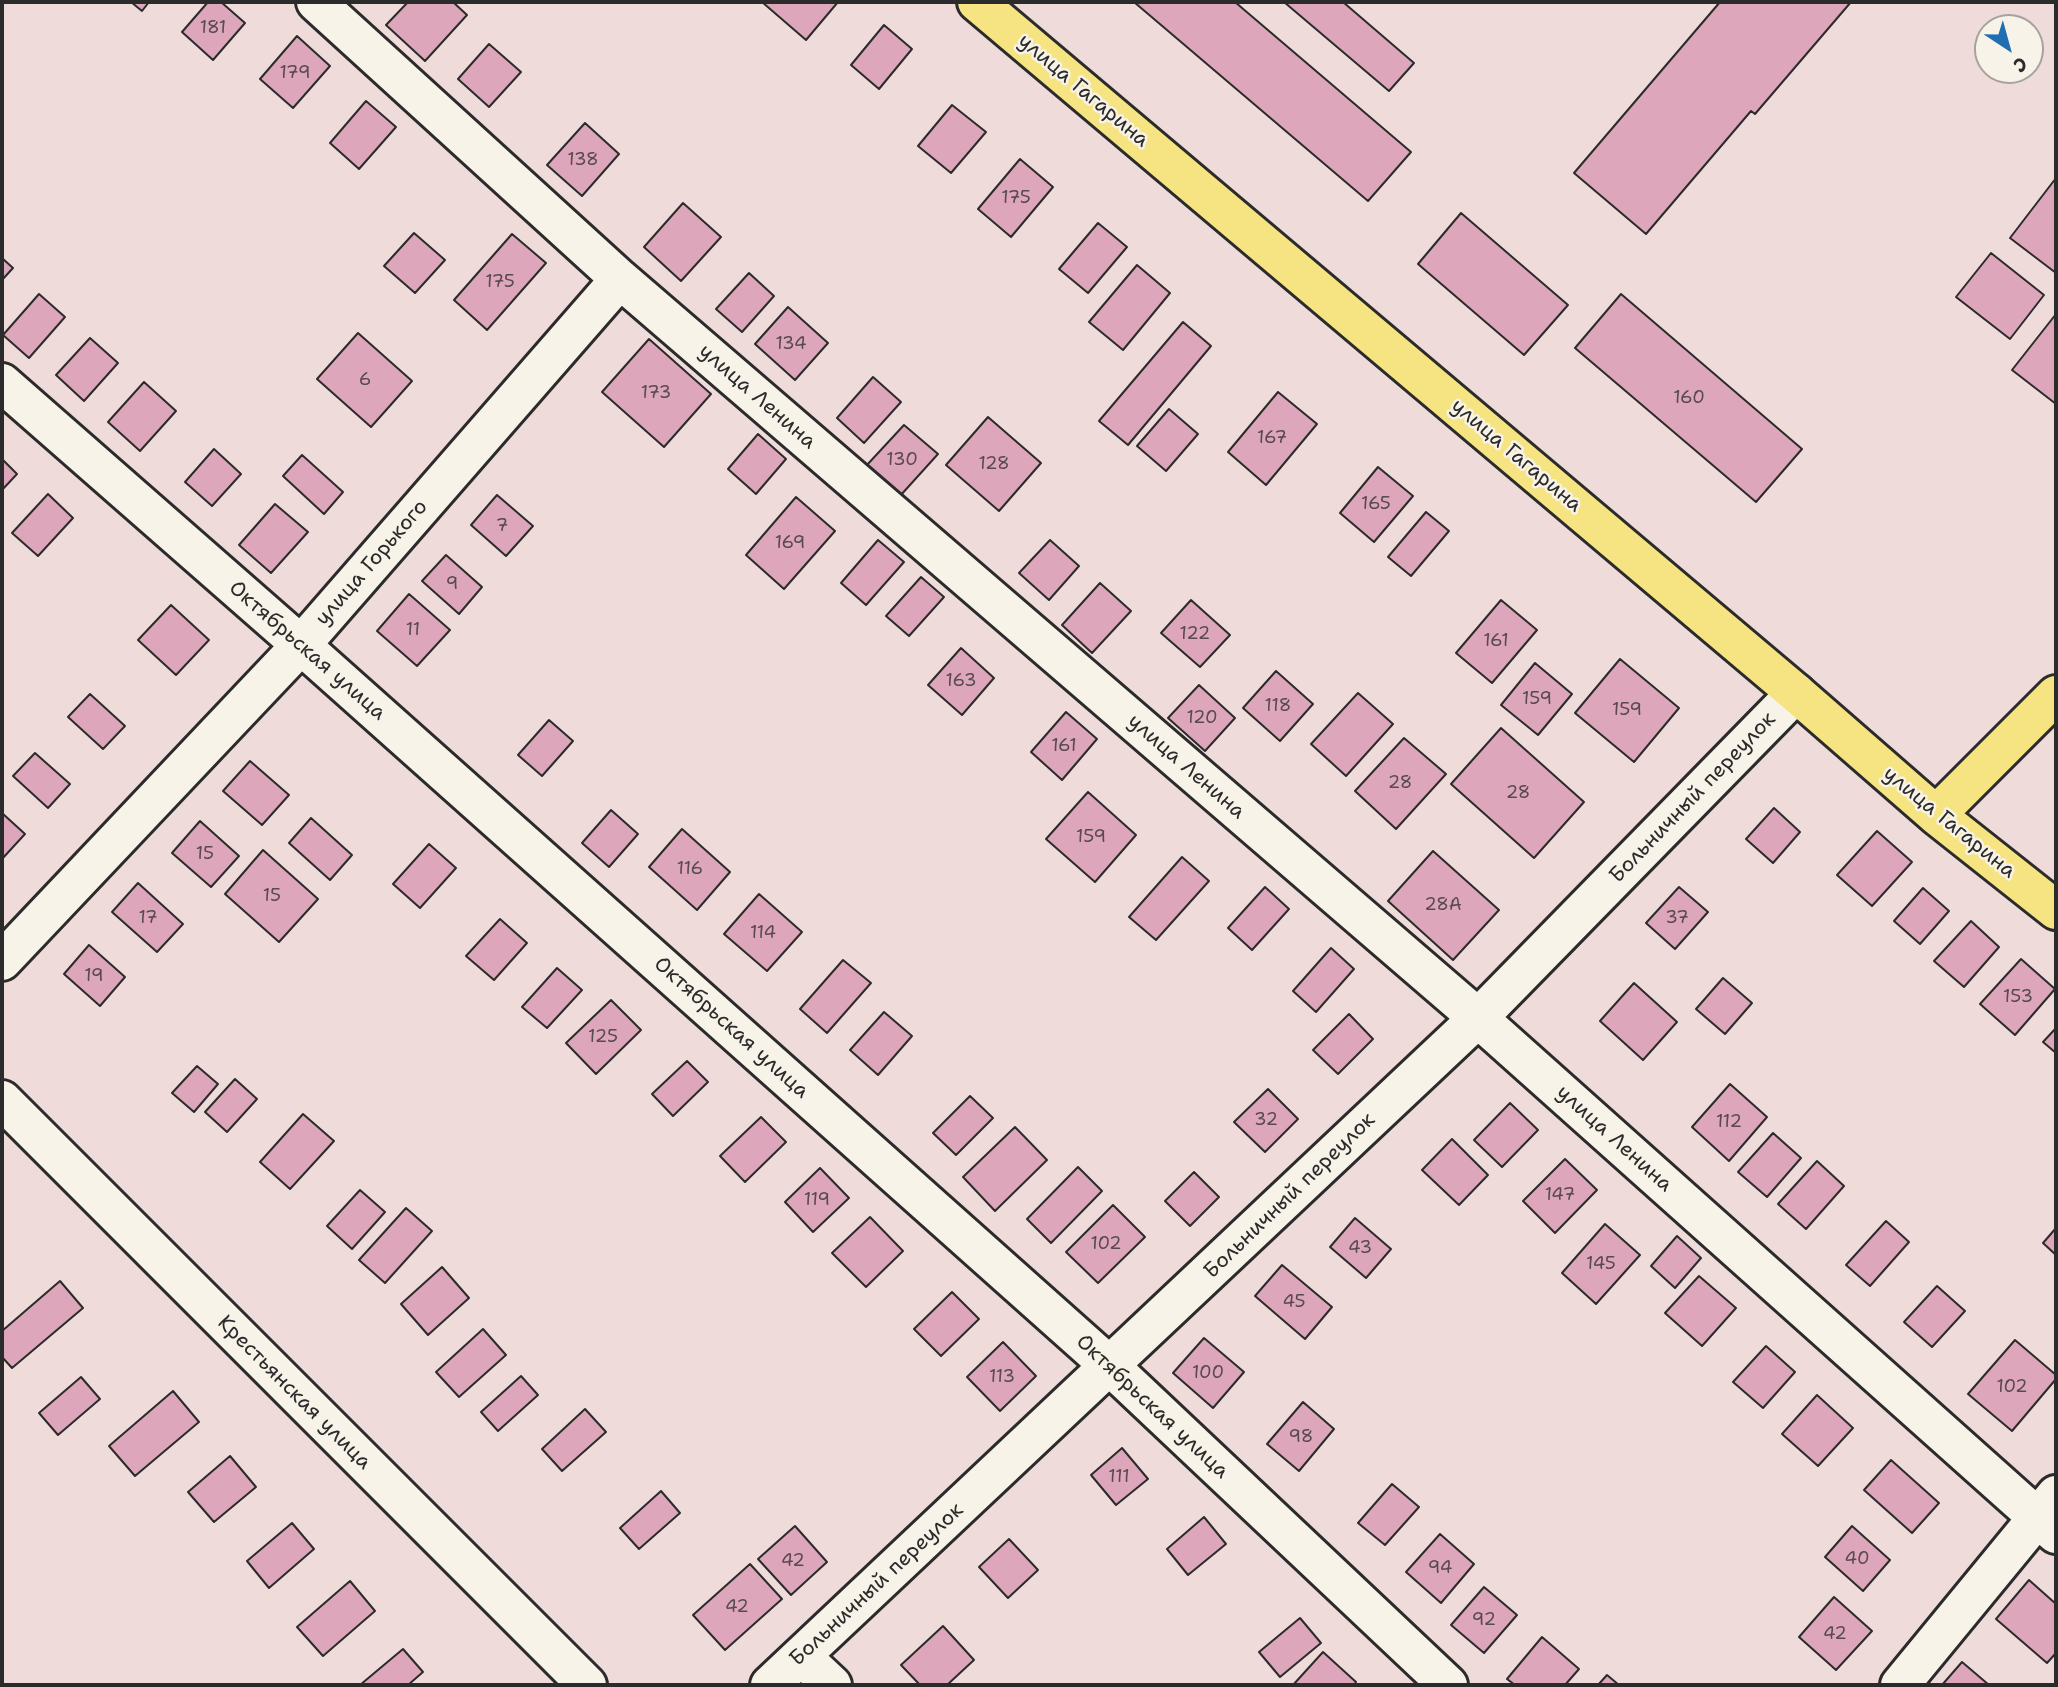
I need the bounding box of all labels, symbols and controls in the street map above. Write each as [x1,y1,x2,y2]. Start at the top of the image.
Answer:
north arrow [1974,14,2044,84]
house number: 181 [200,17,226,39]
street label: улица Гагарина [1012,29,1154,153]
text: С [2008,51,2033,78]
house number: 179 [279,62,311,84]
house number: 138 [567,149,599,171]
house number: 175 [1001,187,1031,209]
house number: 175 [485,271,515,293]
house number: 134 [775,333,807,355]
street label: улица Ленина [693,339,821,455]
house number: 6 [359,369,371,391]
house number: 173 [641,382,671,404]
house number: 160 [1673,387,1705,409]
street label: улица Гагарина [1445,394,1587,518]
house number: 167 [1257,427,1287,449]
house number: 130 [886,449,918,471]
house number: 128 [978,453,1010,475]
house number: 165 [1361,493,1391,515]
street label: улица Горького [311,495,433,631]
house number: 7 [496,515,508,537]
house number: 169 [775,532,805,554]
house number: 9 [446,573,458,595]
street label: Октябрьская улица [223,576,391,726]
house number: 11 [406,619,420,641]
house number: 122 [1180,623,1210,645]
house number: 161 [1483,630,1509,652]
house number: 163 [946,670,976,692]
house number: 159 [1522,688,1552,710]
house number: 118 [1265,695,1291,717]
house number: 159 [1612,699,1642,721]
house number: 120 [1186,707,1218,729]
street label: Больничный переулок [1605,707,1781,889]
street label: улица Ленина [1122,709,1250,825]
house number: 161 [1051,735,1077,757]
street label: улица Гагарина [1878,762,2020,884]
house number: 28 [1388,772,1412,794]
house number: 28 [1506,782,1530,804]
house number: 159 [1076,826,1106,848]
house number: 15 [196,843,214,865]
house number: 116 [677,858,703,880]
house number: 15 [263,885,281,907]
house number: 28А [1424,894,1462,916]
house number: 17 [138,907,158,929]
house number: 37 [1665,907,1689,929]
house number: 114 [750,922,776,944]
street label: Октябрьская улица [648,952,814,1104]
house number: 19 [84,965,104,987]
house number: 153 [2003,986,2033,1008]
house number: 125 [588,1026,618,1048]
street label: улица Ленина [1551,1080,1677,1198]
street label: Больничный переулок [1199,1108,1381,1284]
house number: 32 [1254,1109,1278,1131]
house number: 112 [1716,1111,1742,1133]
house number: 147 [1545,1184,1575,1206]
house number: 119 [804,1189,830,1211]
house number: 102 [1090,1233,1122,1255]
house number: 43 [1348,1237,1372,1259]
house number: 145 [1586,1253,1616,1275]
house number: 45 [1282,1291,1306,1313]
street label: Крестьянская улица [212,1311,376,1475]
street label: Октябрьская улица [1070,1330,1234,1484]
house number: 100 [1192,1362,1224,1384]
house number: 113 [989,1366,1015,1388]
house number: 102 [1996,1376,2028,1398]
house number: 98 [1289,1426,1313,1448]
house number: 111 [1108,1466,1130,1488]
street label: Больничный переулок [785,1498,969,1672]
house number: 40 [1844,1548,1870,1570]
house number: 42 [781,1550,805,1572]
house number: 94 [1428,1557,1452,1579]
house number: 42 [725,1596,749,1618]
house number: 92 [1472,1609,1496,1631]
house number: 42 [1823,1623,1847,1645]

